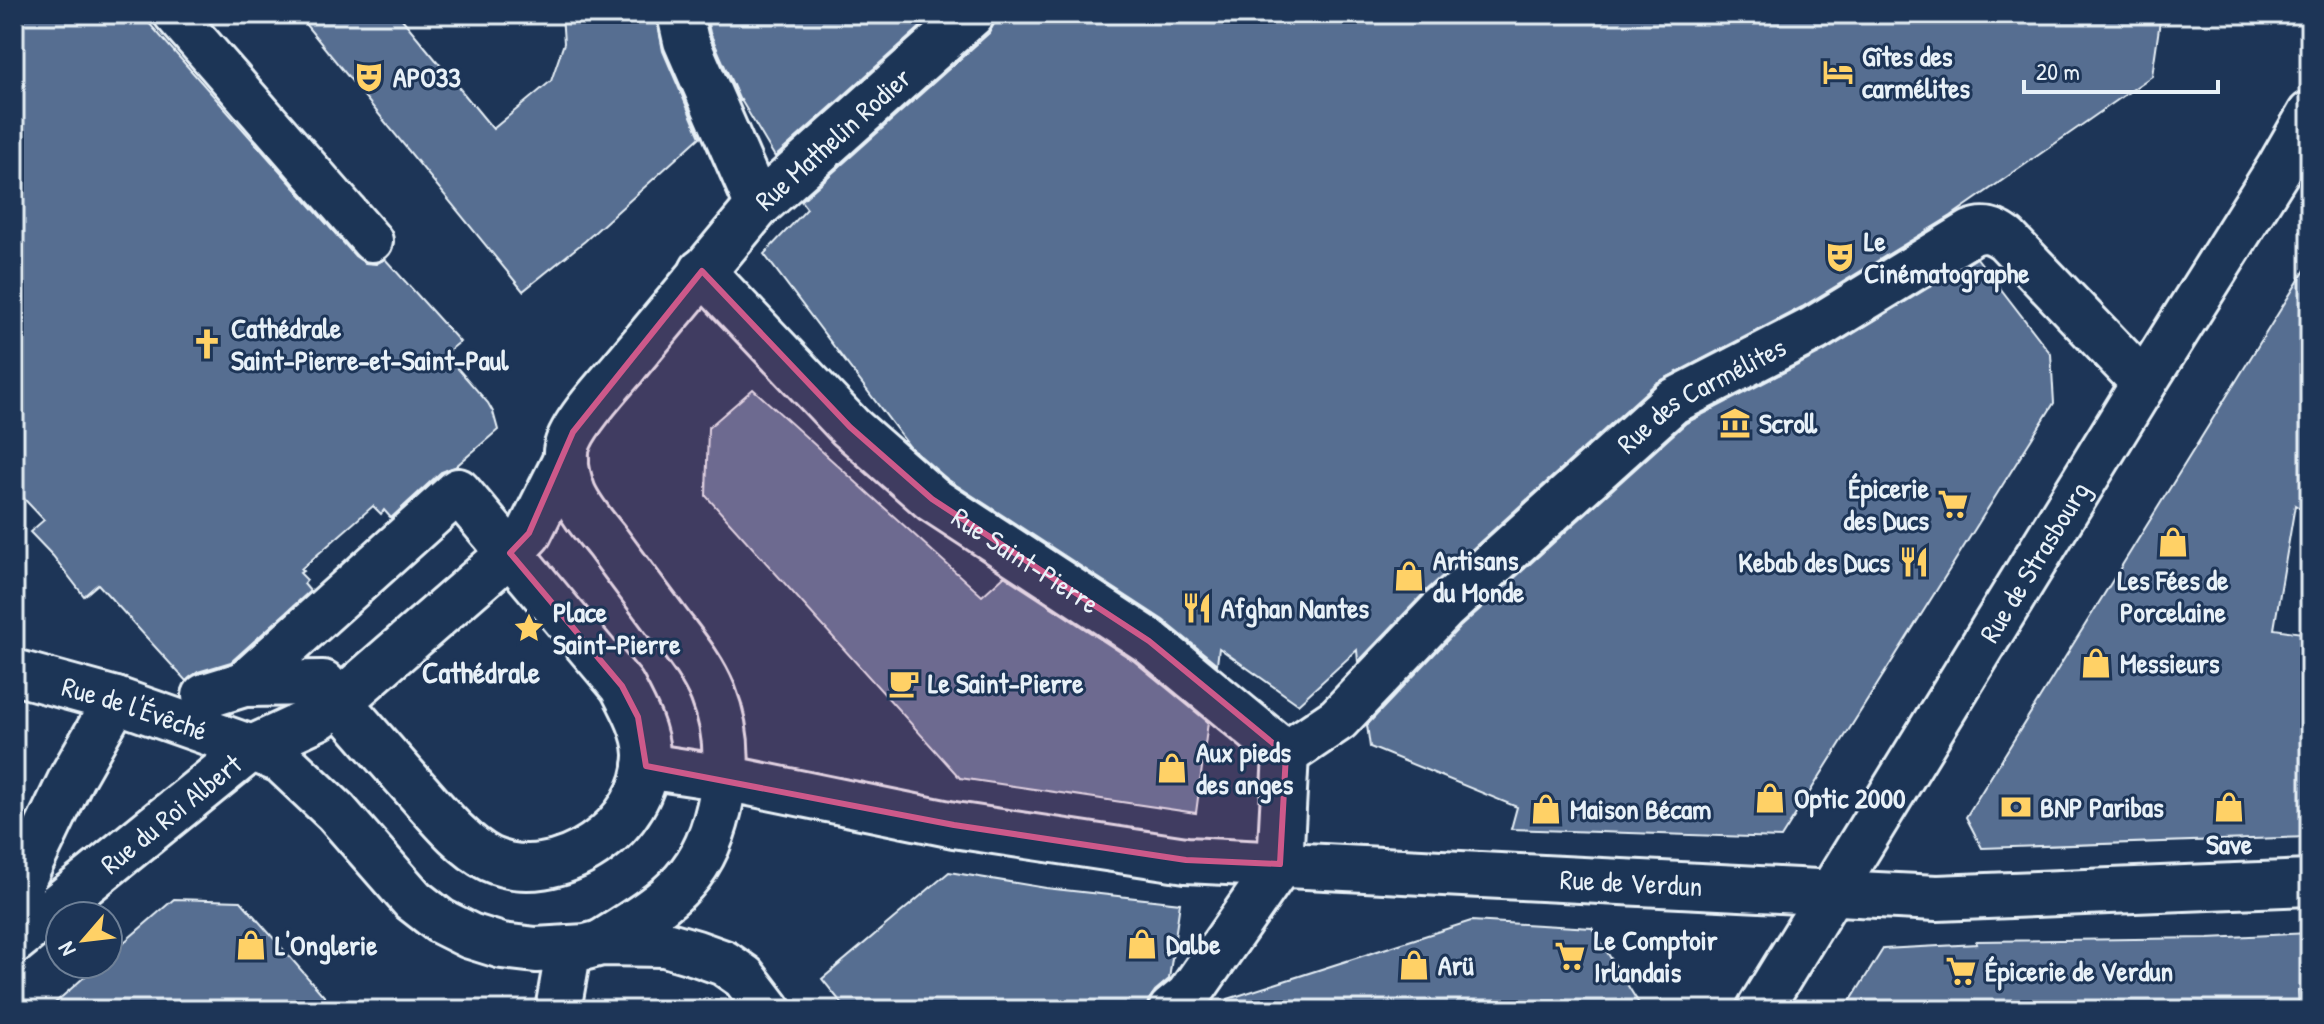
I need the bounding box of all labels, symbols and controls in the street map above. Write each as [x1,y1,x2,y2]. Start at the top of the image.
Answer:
place label: Gîtes des carmélites [1862,37,1970,107]
scale bar [2024,44,2218,94]
hotel icon: Gîtes des carmélites [1821,55,1855,89]
text: 20 m [2036,55,2080,87]
place label: APO33 [393,58,461,96]
street label: Rue Mathelin Rodier [747,59,919,219]
theatre icon: APO33 [352,60,386,94]
place label: Le Cinématographe [1864,222,2030,293]
theatre icon: Le Cinématographe [1823,240,1857,274]
place label: Cathédrale Saint-Pierre-et-Saint-Paul [231,309,509,379]
church icon: Cathédrale Saint-Pierre-et-Saint-Paul [190,327,224,361]
street label: Rue des Carmélites [1609,328,1792,462]
place label: Scroll [1759,404,1818,442]
museum icon: Scroll [1718,406,1752,440]
place label: Épicerie des Ducs [1844,469,1930,539]
street label: Rue de Strasbourg [1970,474,2098,649]
supermarket icon: Épicerie des Ducs [1936,487,1970,521]
street label: Rue Saint-Pierre [945,498,1107,622]
shop icon: Les Fées de Porcelaine [2156,525,2190,559]
place label: Artisans du Monde [1433,541,1525,611]
place label: Kebab des Ducs [1738,543,1890,581]
restaurant icon: Kebab des Ducs [1897,545,1931,579]
shop icon: Artisans du Monde [1392,559,1426,593]
place label: Les Fées de Porcelaine [2118,561,2229,631]
place label: Afghan Nantes [1221,589,1369,628]
restaurant icon: Afghan Nantes [1180,591,1214,625]
place label: Place Saint-Pierre [553,593,681,663]
place icon: Place Saint-Pierre [512,611,546,645]
place label: Messieurs [2120,644,2220,682]
shop icon: Messieurs [2079,646,2113,680]
district label: Cathédrale [422,652,540,692]
place label: Le Saint-Pierre [928,664,1084,702]
cafe icon: Le Saint-Pierre [887,666,921,700]
street label: Rue de l'Évêché [58,667,212,750]
place label: Aux pieds des anges [1196,733,1294,804]
street label: Rue du Roi Albert [92,745,250,882]
shop icon: Aux pieds des anges [1155,751,1189,785]
place label: Optic 2000 [1794,779,1906,818]
shop icon: Optic 2000 [1753,781,1787,815]
place label: BNP Paribas [2040,788,2164,826]
place label: Maison Bécam [1570,790,1711,828]
bank icon: BNP Paribas [1999,790,2033,824]
shop icon: Save [2212,790,2246,824]
shop icon: Maison Bécam [1529,792,1563,826]
place label: Save [2206,825,2253,863]
street label: Rue de Verdun [1559,860,1703,905]
north arrow [44,900,124,980]
place label: Le Comptoir Irlandais [1594,921,1718,991]
place label: Dalbe [1166,925,1221,963]
place label: L'Onglerie [275,926,378,965]
shop icon: Dalbe [1125,927,1159,961]
shop icon: L'Onglerie [234,928,268,962]
text: N [50,937,82,962]
supermarket icon: Le Comptoir Irlandais [1553,939,1587,973]
place label: Arü [1438,946,1474,984]
shop icon: Arü [1397,948,1431,982]
place label: Épicerie de Verdun [1985,952,2173,991]
supermarket icon: Épicerie de Verdun [1944,954,1978,988]

